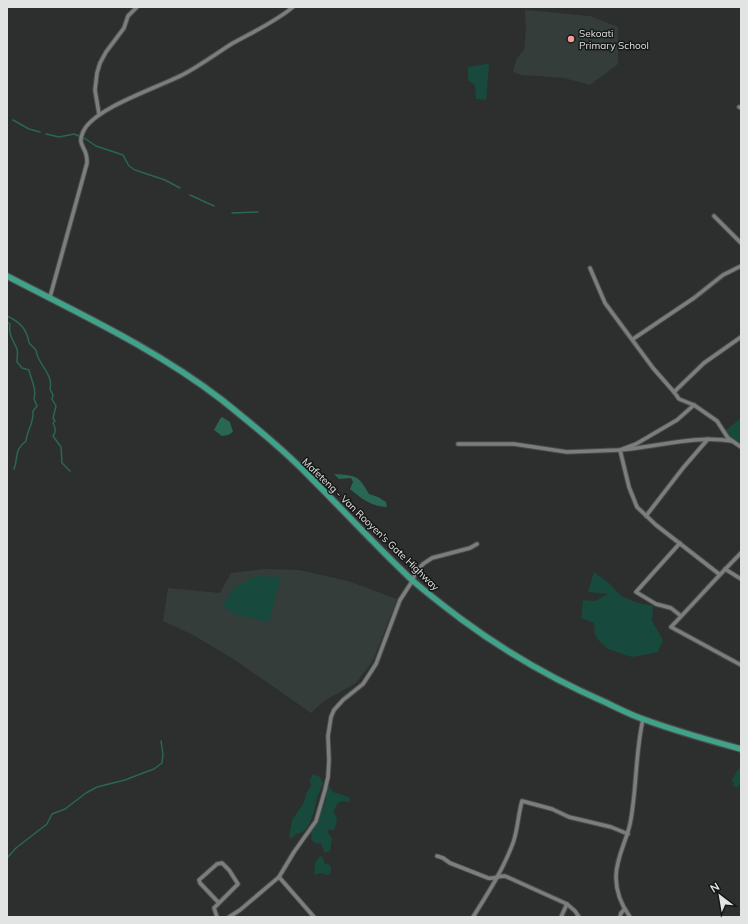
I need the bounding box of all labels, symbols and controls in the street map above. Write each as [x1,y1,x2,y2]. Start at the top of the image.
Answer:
place label: Sekoati Primary School [579,27,649,52]
marker: Sekoati Primary School [566,34,576,44]
street label: Mafeteng - Van Rooyen's Gate Highway [299,455,442,594]
north arrow [700,876,740,916]
text: N [708,879,722,896]

